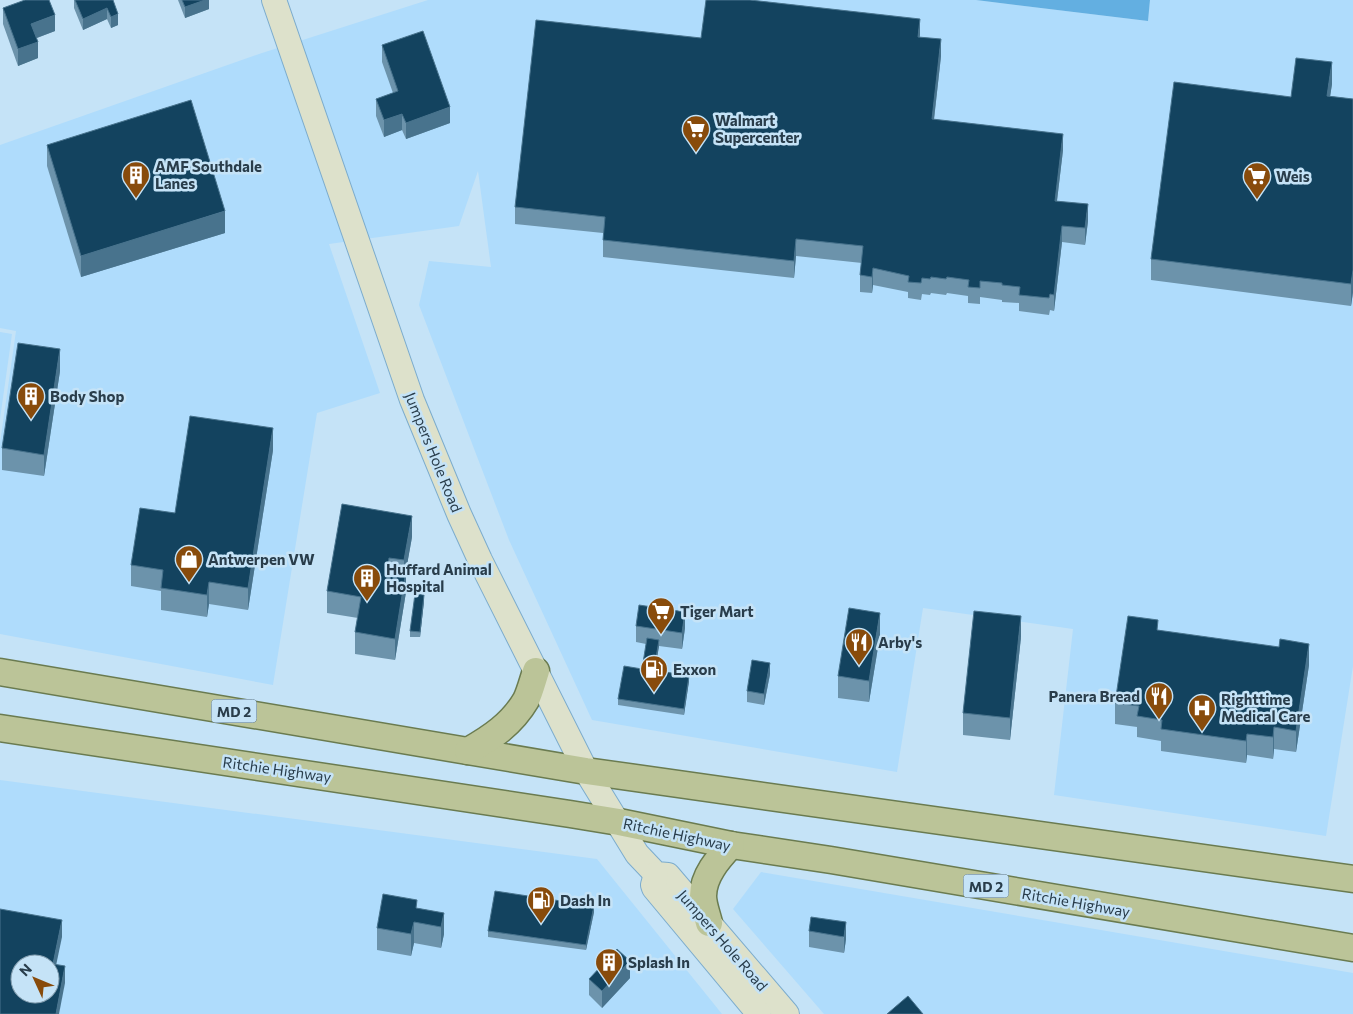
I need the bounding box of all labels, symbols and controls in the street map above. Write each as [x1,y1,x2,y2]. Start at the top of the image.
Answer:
place label: Walmart Supercenter [715,111,800,146]
supermarket icon: Walmart Supercenter [681,114,711,153]
place label: AMF Southdale Lanes [155,157,262,192]
building icon: AMF Southdale Lanes [121,160,151,199]
supermarket icon: Weis [1242,161,1272,200]
place label: Weis [1276,167,1310,185]
building icon: Body Shop [16,381,46,420]
place label: Body Shop [50,387,124,405]
street label: Jumpers Hole Road [402,389,466,515]
shop icon: Antwerpen VW [174,544,204,583]
place label: Antwerpen VW [208,550,315,568]
place label: Huffard Animal Hospital [386,560,492,595]
building icon: Huffard Animal Hospital [352,563,382,602]
supermarket icon: Tiger Mart [646,596,676,635]
place label: Tiger Mart [680,602,754,620]
restaurant icon: Arby's [844,627,874,666]
place label: Arby's [878,633,922,651]
fuel station icon: Exxon [639,654,669,693]
place label: Exxon [673,660,716,678]
restaurant icon: Panera Bread [1144,681,1174,720]
place label: Panera Bread [1048,687,1140,705]
place label: Righttime Medical Care [1221,690,1310,725]
hospital icon: Righttime Medical Care [1187,693,1217,732]
road number: MD 2 [212,699,256,722]
street label: Ritchie Highway [222,752,333,786]
street label: Ritchie Highway [622,814,733,854]
road number: MD 2 [964,874,1008,898]
street label: Ritchie Highway [1020,884,1132,920]
fuel station icon: Dash In [526,885,556,924]
street label: Jumpers Hole Road [674,886,772,994]
place label: Dash In [560,891,611,909]
building icon: Splash In [594,947,624,986]
place label: Splash In [628,953,690,971]
north arrow [10,954,60,1004]
text: N [16,960,35,979]

